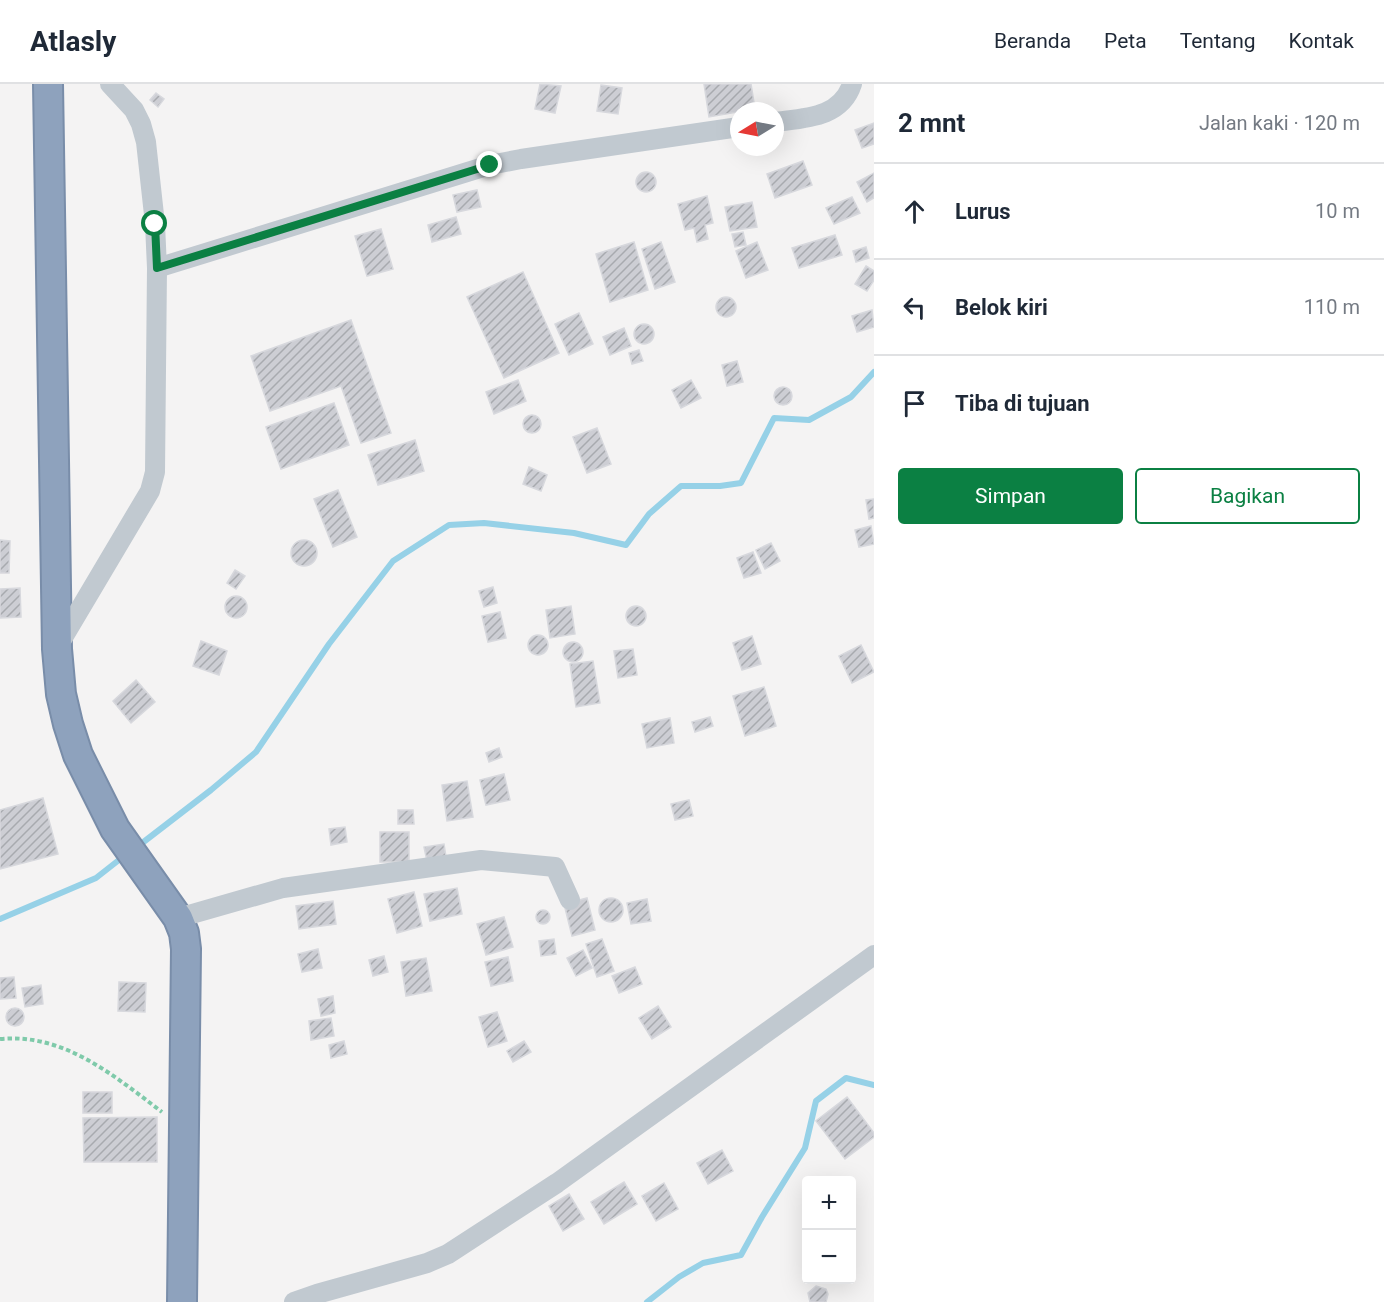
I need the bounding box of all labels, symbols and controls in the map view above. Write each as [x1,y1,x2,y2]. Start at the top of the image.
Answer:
text: Atlasly [30,25,116,58]
text: Beranda [994,29,1071,53]
text: Peta [1104,29,1147,53]
text: Tentang [1180,29,1256,53]
text: Kontak [1289,29,1354,53]
north arrow [730,102,784,156]
text: 2 mnt [898,108,965,138]
text: Jalan kaki · 120 m [1199,111,1360,135]
route end [476,151,502,177]
icon: ahead [898,195,931,228]
text: Lurus [955,199,1011,224]
text: 10 m [1315,199,1360,223]
route start [141,210,167,236]
icon: left [898,291,931,324]
text: Belok kiri [955,295,1048,320]
text: 110 m [1304,295,1360,319]
icon: arrive [898,387,931,420]
text: Tiba di tujuan [955,391,1090,416]
button: Simpan [898,468,1123,524]
button: Bagikan [1135,468,1360,524]
map controls [802,1176,856,1284]
button: + [802,1176,856,1230]
button: − [802,1230,856,1284]

